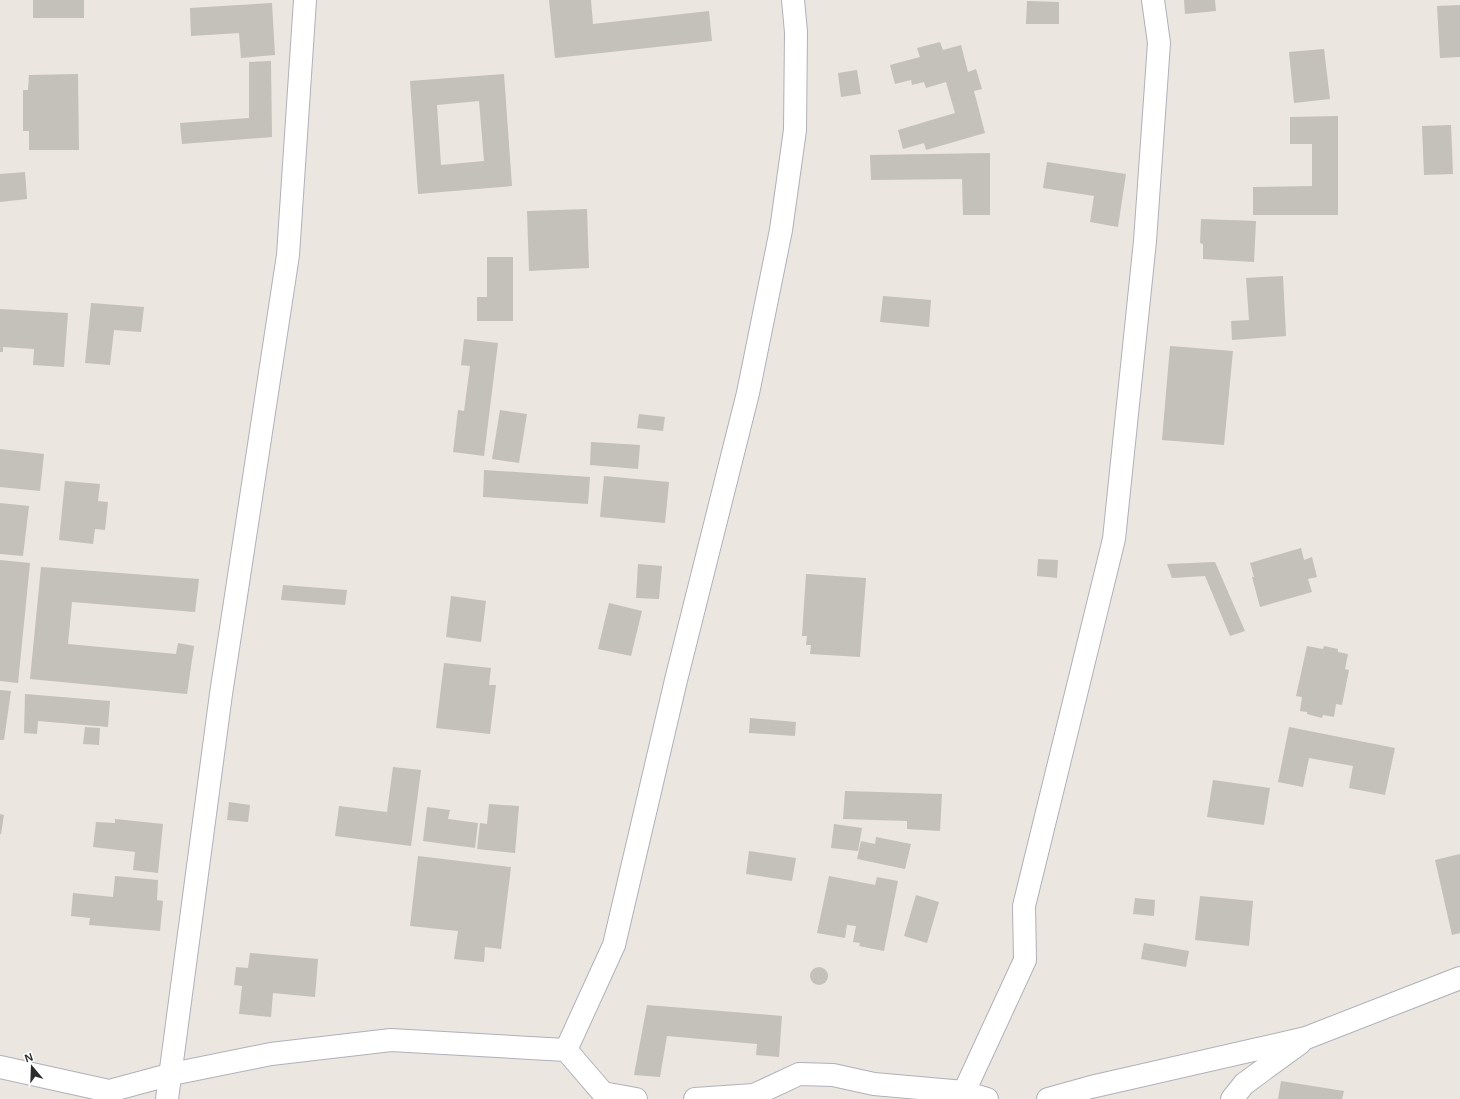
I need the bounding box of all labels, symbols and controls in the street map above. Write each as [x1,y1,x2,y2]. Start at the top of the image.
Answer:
north arrow [12,1047,52,1087]
text: N [23,1051,35,1065]

